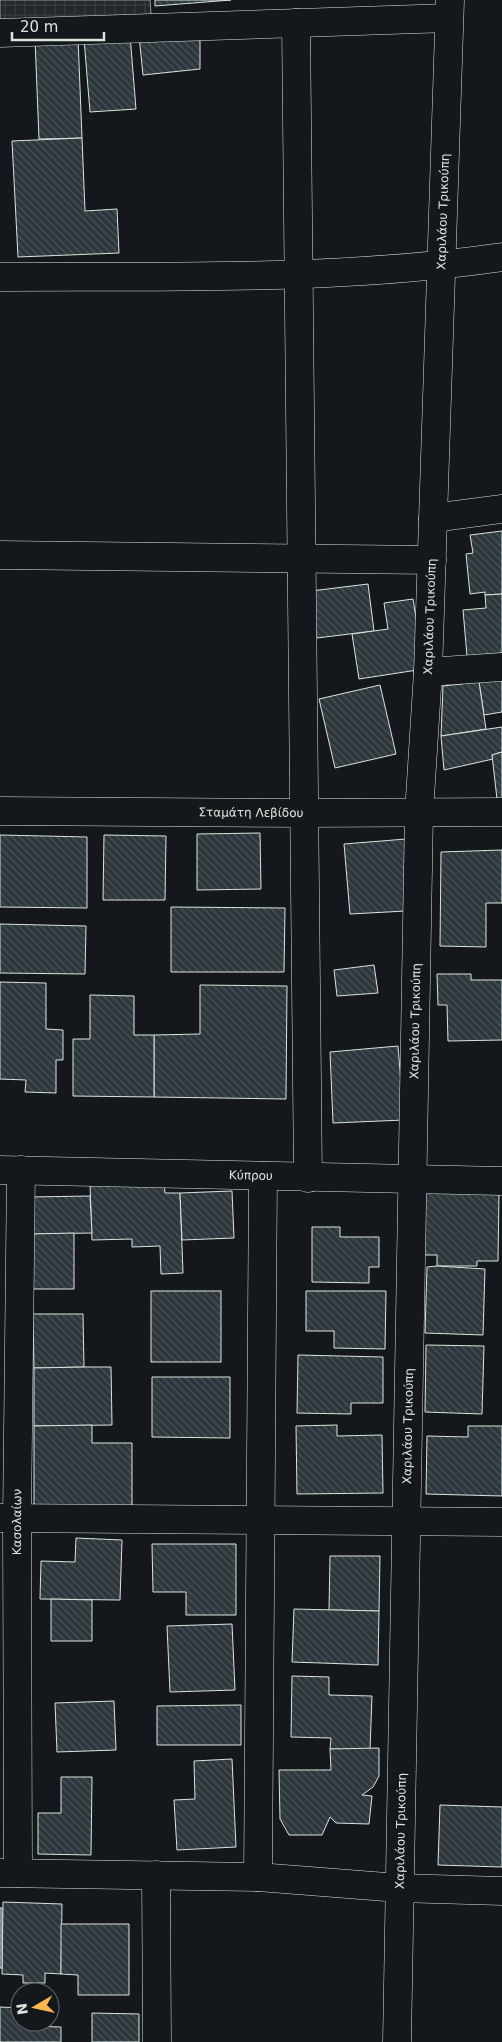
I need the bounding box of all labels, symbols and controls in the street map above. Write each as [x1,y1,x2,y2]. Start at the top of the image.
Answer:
scale bar [12,10,105,42]
text: 20 m [20,18,58,36]
street label: Χαριλάου Τρικούπη [434,153,452,270]
street label: Χαριλάου Τρικούπη [421,558,439,675]
street label: Σταμάτη Λεβίδου [198,805,304,820]
street label: Χαριλάου Τρικούπη [407,963,423,1079]
street label: Κύπρου [229,1168,273,1183]
street label: Χαριλάου Τρικούπη [400,1368,416,1484]
street label: Κασολαίων [10,1488,24,1555]
street label: Χαριλάου Τρικούπη [393,1773,409,1889]
north arrow [10,1982,60,2032]
text: N [13,2002,31,2016]

